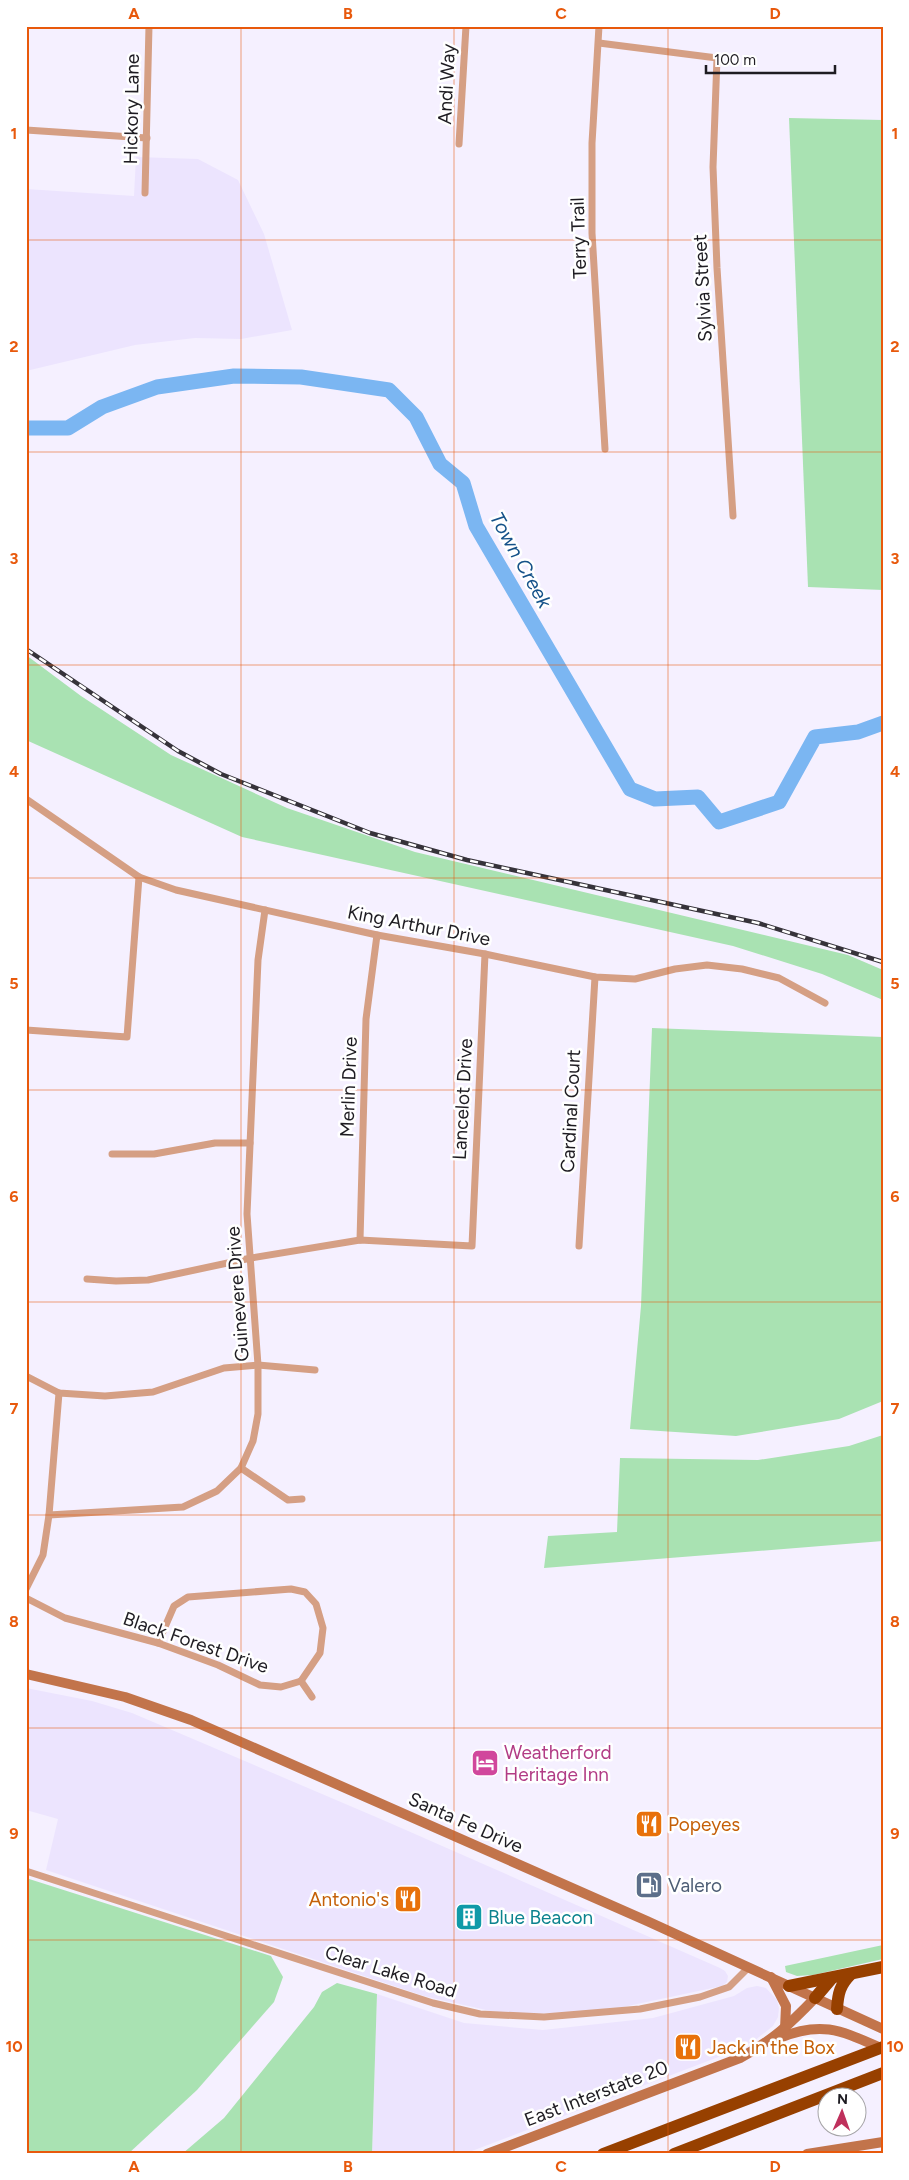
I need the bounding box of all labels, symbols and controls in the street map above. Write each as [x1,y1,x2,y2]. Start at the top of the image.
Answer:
text: A [128,4,140,23]
text: B [343,4,353,23]
text: C [555,4,567,23]
text: D [769,4,781,23]
scale bar [706,42,835,74]
street label: Andi Way [433,43,460,125]
text: 100 m [714,51,756,69]
street label: Hickory Lane [119,53,144,165]
text: 1 [11,124,17,143]
text: 1 [892,124,898,143]
street label: Terry Trail [566,197,591,279]
street label: Sylvia Street [688,234,717,342]
text: 2 [9,337,19,356]
text: 2 [890,337,900,356]
water label: Town Creek [485,508,558,613]
text: 3 [10,549,19,568]
text: 3 [891,549,900,568]
text: 4 [9,762,19,781]
text: 4 [890,762,900,781]
street label: King Arthur Drive [345,900,492,951]
text: 5 [9,974,19,993]
text: 5 [890,974,900,993]
street label: Merlin Drive [335,1036,362,1138]
street label: Lancelot Drive [448,1038,477,1160]
street label: Cardinal Court [556,1049,585,1173]
text: 6 [9,1187,19,1206]
text: 6 [890,1187,900,1206]
street label: Guinevere Drive [221,1226,254,1362]
text: 7 [10,1399,19,1418]
text: 7 [891,1399,900,1418]
street label: Black Forest Drive [120,1607,272,1678]
text: 8 [9,1612,19,1631]
text: 8 [890,1612,900,1631]
place label: Weatherford Heritage Inn [504,1741,612,1786]
hotel icon: Weatherford Heritage Inn [470,1748,500,1778]
street label: Santa Fe Drive [405,1787,527,1858]
restaurant icon: Popeyes [634,1809,664,1839]
place label: Popeyes [668,1813,740,1836]
text: 9 [9,1824,19,1843]
text: 9 [890,1824,900,1843]
fuel station icon: Valero [634,1870,664,1900]
place label: Valero [668,1874,722,1897]
restaurant icon: Antonio's [393,1884,423,1914]
place label: Antonio's [309,1888,389,1911]
building icon: Blue Beacon [454,1902,484,1932]
place label: Blue Beacon [488,1906,593,1929]
street label: Clear Lake Road [322,1941,459,2002]
restaurant icon: Jack in the Box [673,2032,703,2062]
place label: Jack in the Box [707,2036,835,2059]
text: 10 [5,2037,23,2056]
text: 10 [886,2037,904,2056]
street label: East Interstate 20 [521,2055,671,2131]
north arrow [816,2088,866,2138]
text: N [837,2091,848,2108]
text: A [128,2157,140,2176]
text: B [343,2157,353,2176]
text: C [555,2157,567,2176]
text: D [769,2157,781,2176]

